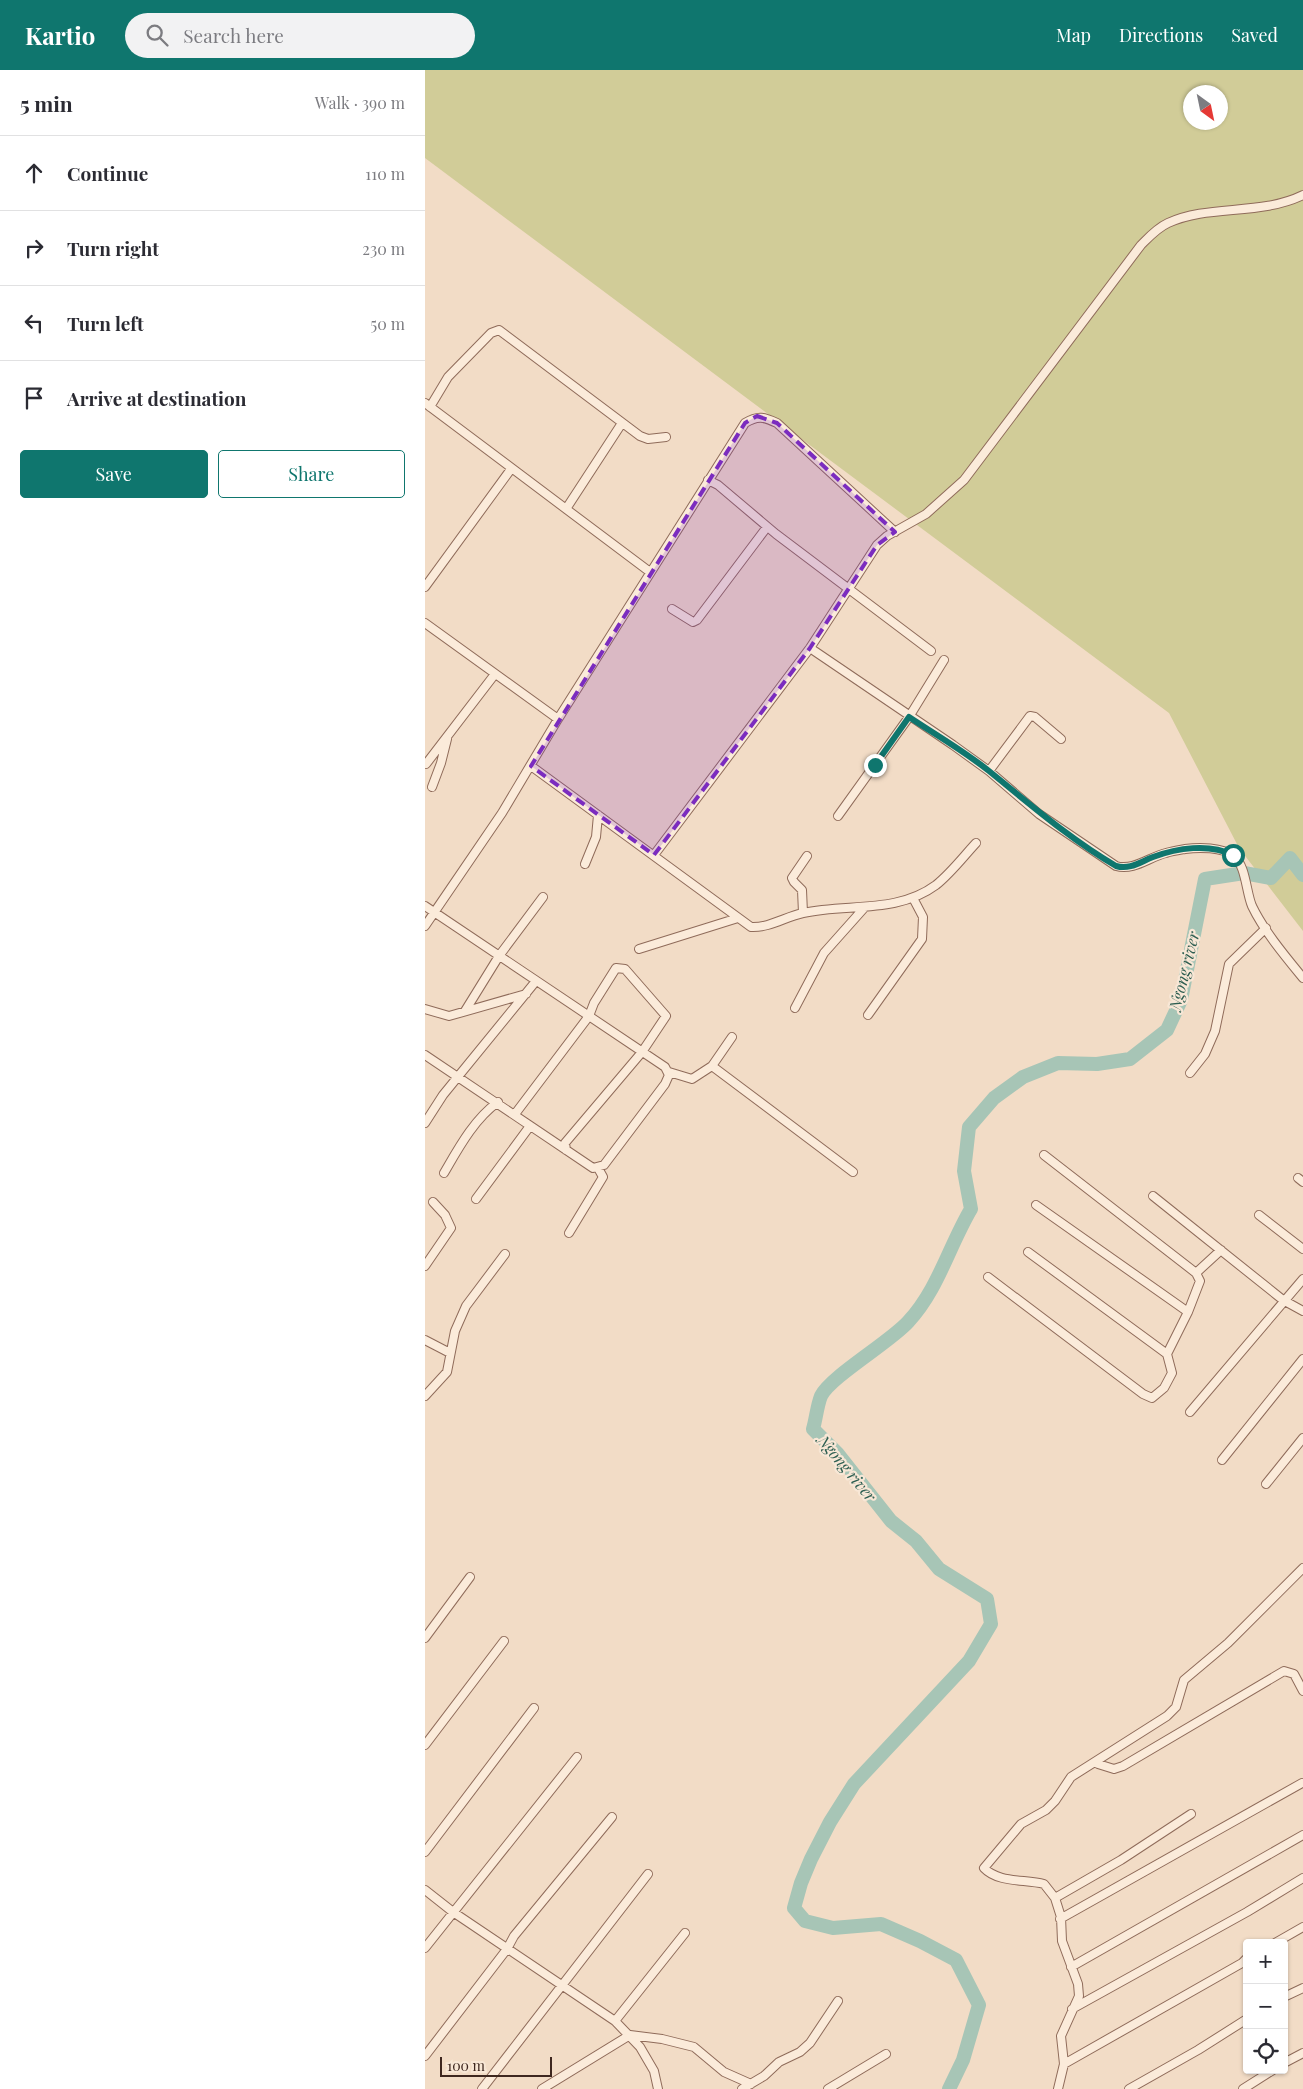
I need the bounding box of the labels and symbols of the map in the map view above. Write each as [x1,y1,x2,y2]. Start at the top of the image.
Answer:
north arrow [1183,85,1228,130]
route end [864,754,887,777]
route start [1222,844,1245,867]
water label: Ngong river [1163,928,1204,1014]
water label: Ngong river [812,1429,882,1506]
scale bar [440,2054,553,2077]

